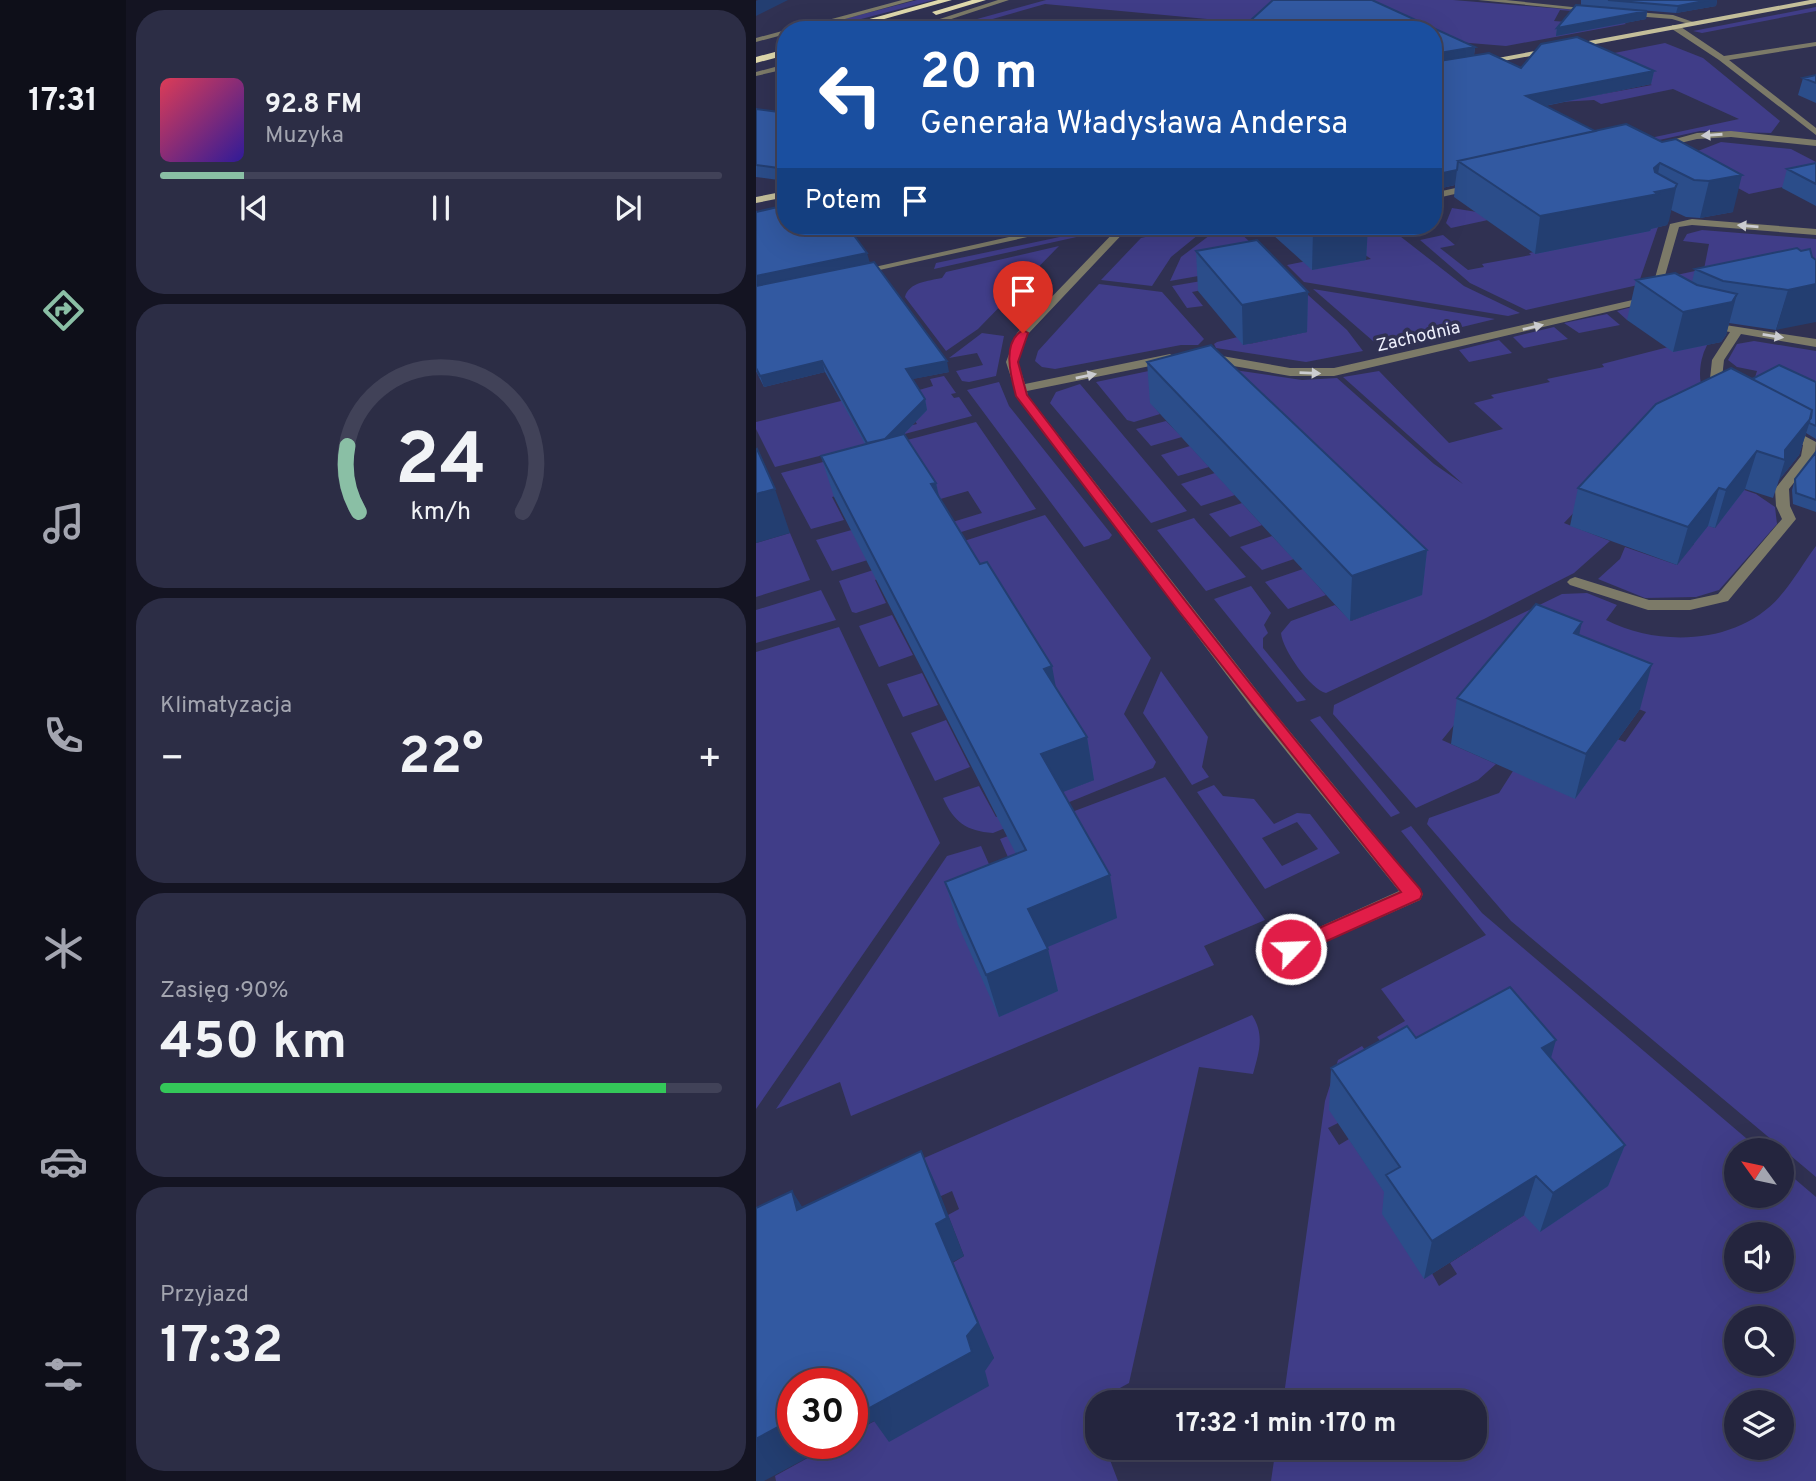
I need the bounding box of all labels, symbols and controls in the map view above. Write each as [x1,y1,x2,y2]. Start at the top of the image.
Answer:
text: 20 m [920,44,1037,106]
icon: left [805,49,896,140]
text: 17:31 [28,82,98,122]
text: 92.8 FM [265,89,362,122]
text: Generała Władysława Andersa [920,105,1348,145]
text: Muzyka [265,122,344,151]
one-way arrow [1701,130,1723,141]
icon: arrive [896,182,934,220]
text: Potem [805,185,882,218]
icon: previous [235,189,273,227]
icon: pause [422,189,460,227]
icon: next [609,189,647,227]
one-way arrow [1737,220,1759,231]
pin [993,261,1053,333]
icon: arrive [1004,272,1042,310]
icon: directions [39,286,88,335]
street label: Zachodnia [1374,317,1463,358]
one-way arrow [1522,322,1544,333]
one-way arrow [1762,331,1784,342]
one-way arrow [1300,367,1322,378]
one-way arrow [1075,370,1097,381]
text: 24 [395,419,487,511]
text: km/h [411,497,471,529]
icon: music [39,499,88,548]
text: Klimatyzacja [160,692,292,721]
icon: phone [39,711,88,760]
text: 22° [398,726,484,792]
text: − [160,736,185,785]
text: + [697,736,722,785]
position arrow [1254,912,1328,986]
icon: climate [39,924,88,973]
text: Zasięg · 90% [160,977,289,1006]
text: 450 km [160,1011,347,1077]
icon: car [39,1137,88,1186]
north arrow [1724,1138,1794,1208]
map controls [1724,1138,1794,1460]
button: sound [1724,1222,1794,1292]
text: Przyjazd [160,1281,249,1310]
button: search [1724,1306,1794,1376]
text: 17:32 [160,1315,283,1381]
icon: filters [39,1350,88,1399]
speed limit sign: 30 [777,1368,868,1459]
button: layers [1724,1390,1794,1460]
text: 17:32 · 1 min · 170 m [1176,1408,1396,1441]

